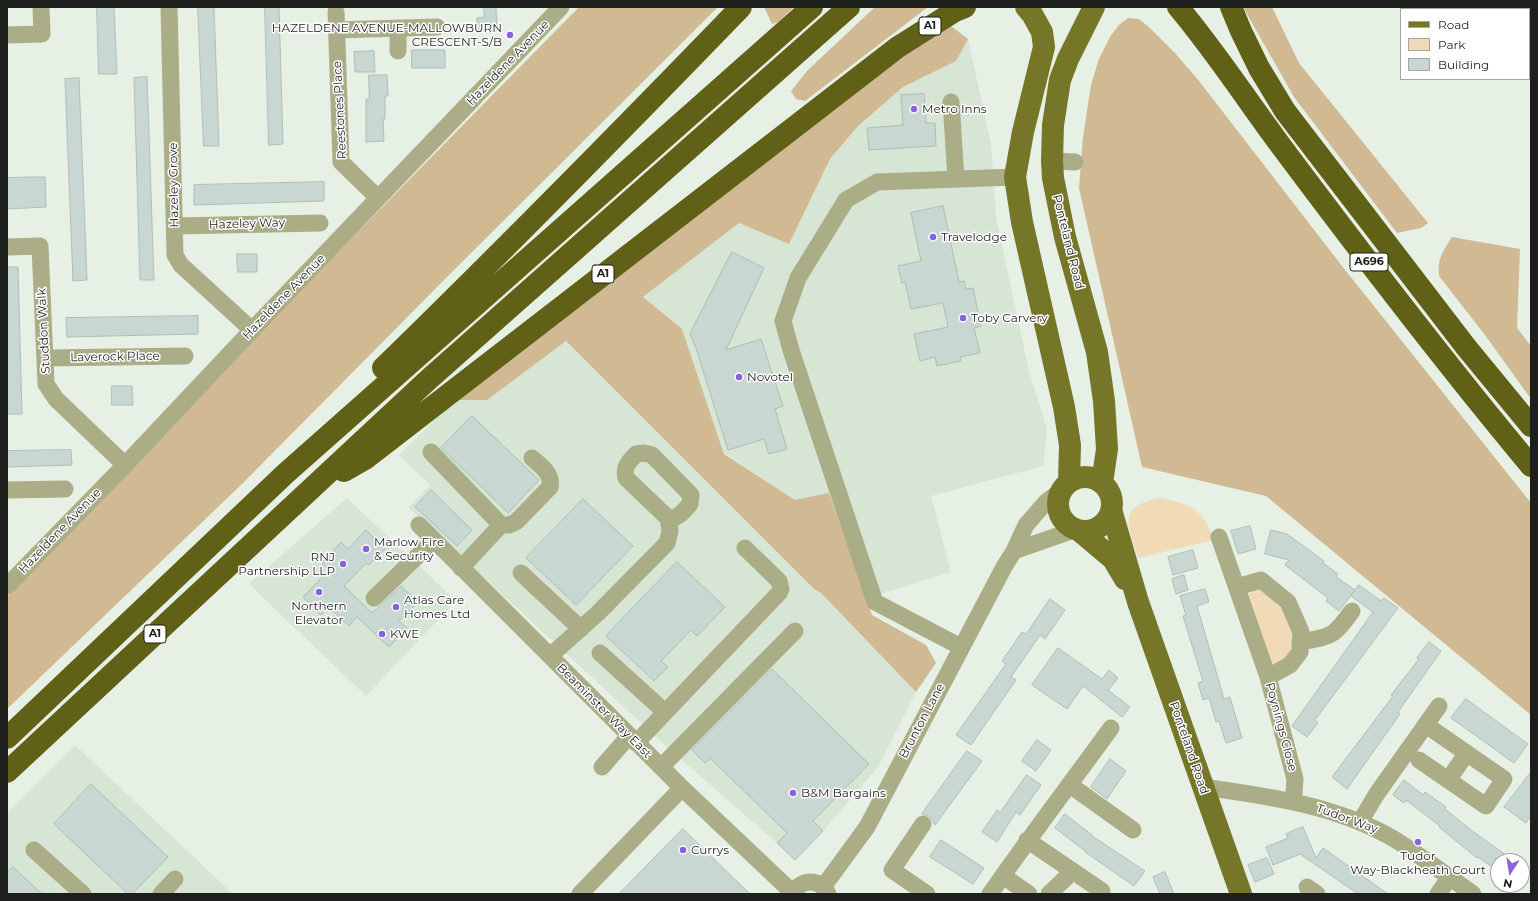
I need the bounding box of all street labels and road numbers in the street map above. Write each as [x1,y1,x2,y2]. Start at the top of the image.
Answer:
road number: A1 [919,17,941,35]
street label: Hazeldene Avenue [464,18,552,108]
street label: Reestones Place [330,61,350,159]
street label: Hazeley Grove [166,142,182,228]
street label: Ponteland Road [1049,193,1087,291]
street label: Hazeley Way [209,215,285,233]
street label: Hazeldene Avenue [240,252,328,342]
road number: A696 [1350,253,1388,271]
road number: A1 [592,265,614,283]
street label: Studdon Walk [35,288,53,374]
street label: Laverock Place [70,349,160,365]
street label: Hazeldene Avenue [16,486,104,576]
road number: A1 [144,625,166,643]
street label: Beaminster Way East [554,661,654,761]
street label: Brunton Lane [896,681,948,761]
street label: Poynings Close [1262,681,1300,773]
street label: Ponteland Road [1166,700,1212,796]
street label: Tudor Way [1314,801,1380,837]

